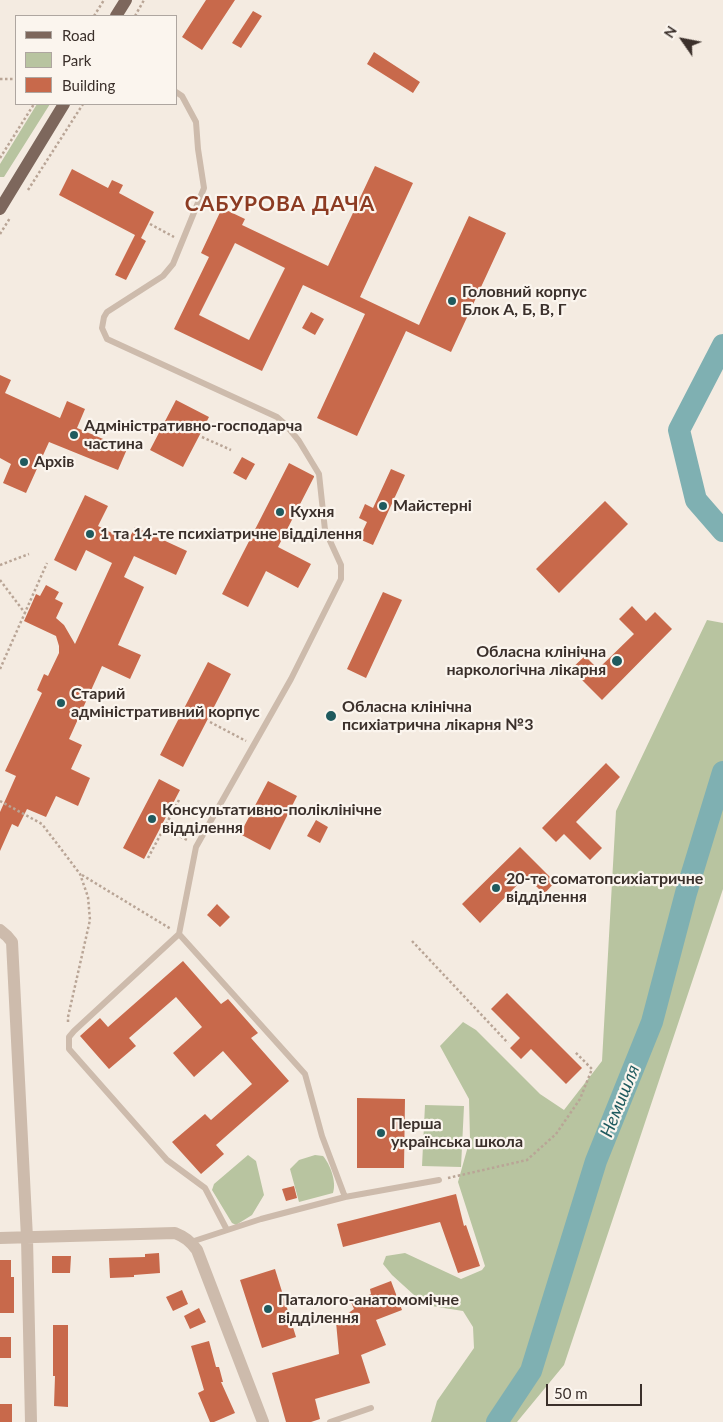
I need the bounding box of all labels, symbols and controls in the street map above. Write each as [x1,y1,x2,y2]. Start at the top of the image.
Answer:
legend [15,15,178,105]
north arrow [658,15,708,65]
text: N [660,22,680,41]
text: Road [62,26,95,44]
text: Park [62,51,91,69]
text: Building [62,76,115,94]
district label: САБУРОВА ДАЧА [183,191,377,217]
place label: Головний корпус Блок А, Б, В, Г [462,282,587,320]
marker: Головний корпус Блок А, Б, В, Г [446,295,458,307]
place label: Адміністративно-господарча частина [84,416,302,454]
marker: Адміністративно-господарча частина [68,429,80,441]
place label: Архів [34,452,74,472]
marker: Архів [18,456,30,468]
place label: Майстерні [393,496,472,516]
marker: Майстерні [377,500,389,512]
place label: Кухня [290,502,334,522]
marker: Кухня [274,506,286,518]
place label: 1 та 14-те психіатричне відділення [100,524,362,544]
marker: 1 та 14-те психіатричне відділення [84,528,96,540]
place label: Обласна клінічна наркологічна лікарня [446,642,606,680]
marker: Обласна клінічна наркологічна лікарня [610,654,624,668]
place label: Старий адміністративний корпус [71,684,260,722]
marker: Старий адміністративний корпус [55,697,67,709]
place label: Обласна клінічна психіатрична лікарня №3 [342,697,533,735]
marker: Обласна клінічна психіатрична лікарня №3 [324,709,338,723]
place label: Консультативно-поліклінічне відділення [162,800,382,838]
marker: Консультативно-поліклінічне відділення [146,813,158,825]
place label: 20-те соматопсихіатричне відділення [506,869,703,907]
marker: 20-те соматопсихіатричне відділення [490,882,502,894]
water label: Немишля [596,1062,644,1140]
place label: Перша українська школа [391,1114,523,1152]
marker: Перша українська школа [375,1127,387,1139]
place label: Паталого-анатомомічне відділення [278,1290,459,1328]
marker: Паталого-анатомомічне відділення [262,1303,274,1315]
scale bar [548,1374,644,1406]
text: 50 m [554,1384,588,1402]

